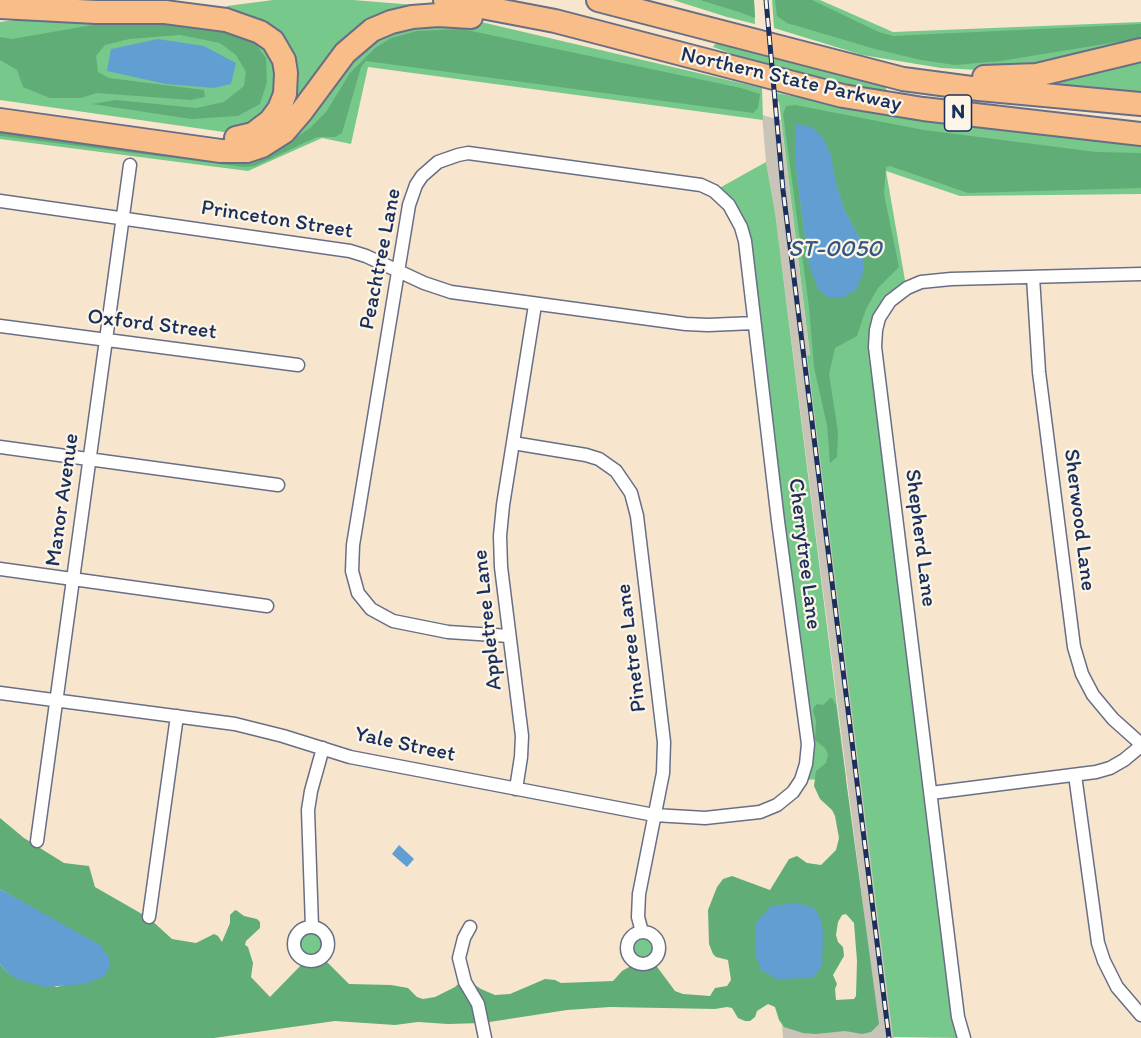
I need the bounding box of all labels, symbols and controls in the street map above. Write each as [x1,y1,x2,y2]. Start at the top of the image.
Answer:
street label: Northern State Parkway [678,42,904,118]
road number: N [944,95,972,131]
street label: Peachtree Lane [354,186,408,332]
street label: Princeton Street [199,195,355,245]
water label: ST-0050 [788,236,882,264]
street label: Oxford Street [86,304,218,346]
street label: Manor Avenue [41,432,85,568]
street label: Sherwood Lane [1057,447,1101,593]
street label: Shepherd Lane [898,468,942,608]
street label: Cherrytree Lane [782,477,826,631]
street label: Appletree Lane [467,548,509,692]
street label: Pinetree Lane [611,582,653,714]
street label: Yale Street [352,721,458,769]

